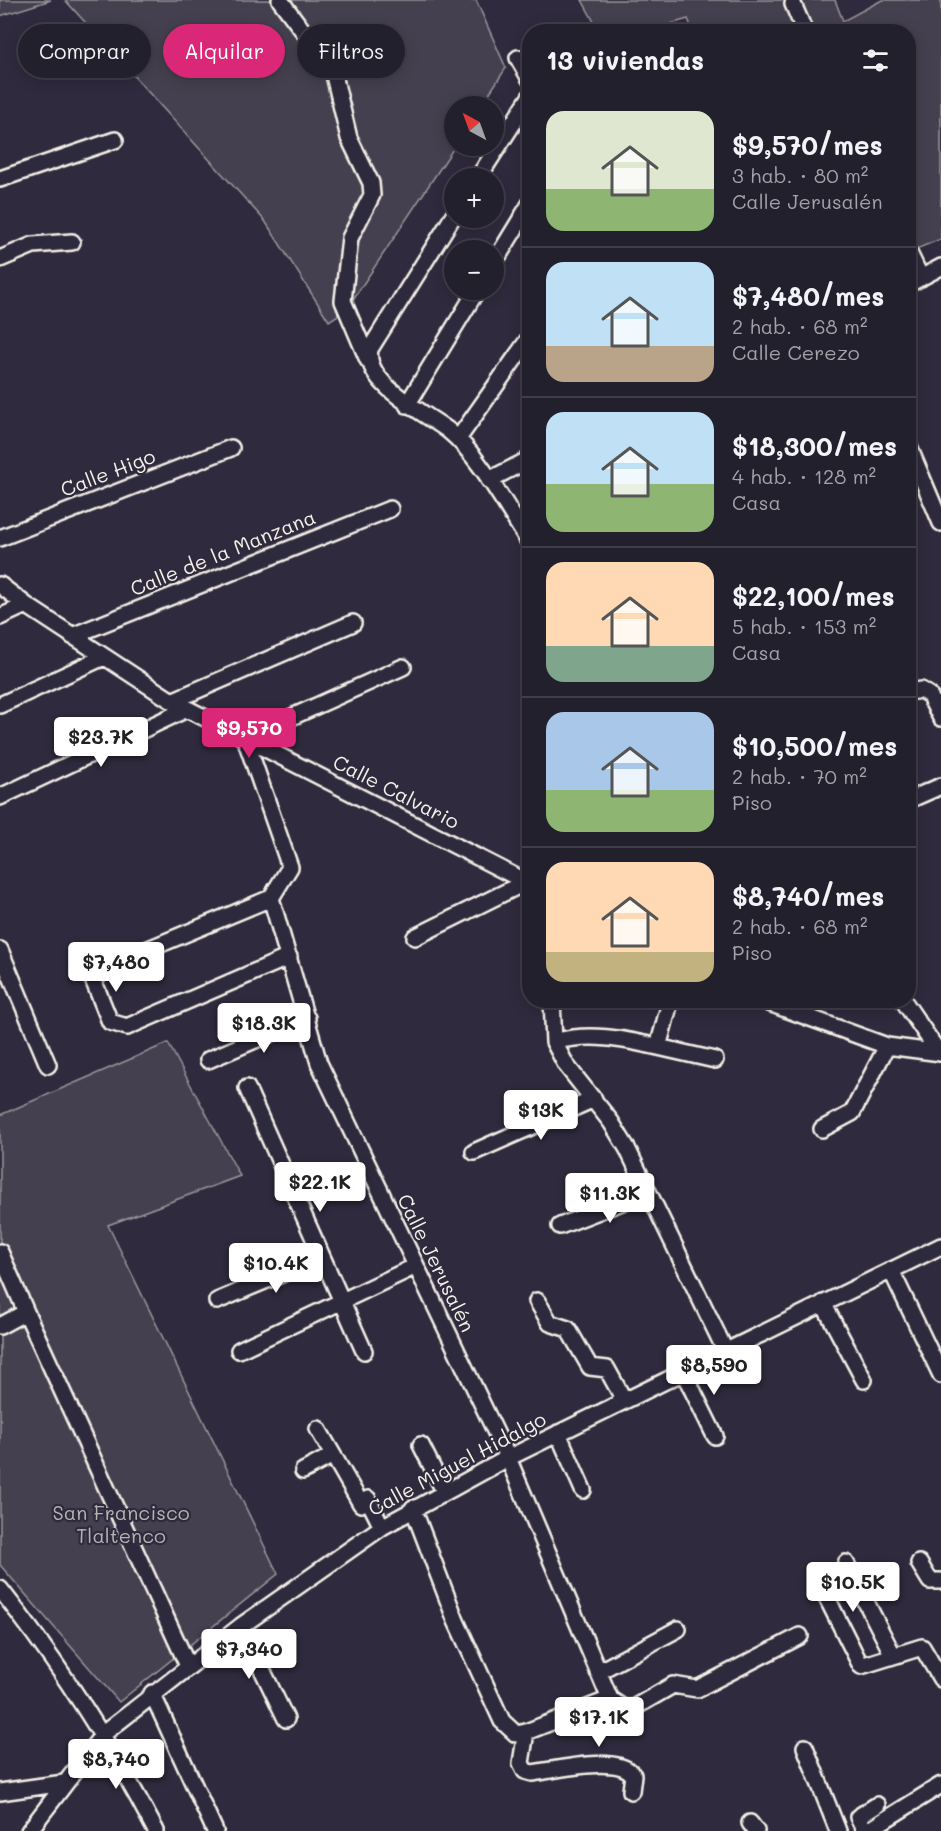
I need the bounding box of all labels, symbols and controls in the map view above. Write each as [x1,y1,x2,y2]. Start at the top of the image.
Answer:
chip: Comprar [18,24,151,78]
chip: Alquilar [163,24,285,78]
chip: Filtros [297,24,405,78]
text: 13 viviendas [546,43,704,77]
icon: filters [859,44,892,77]
north arrow [444,96,504,156]
map controls [444,96,504,300]
text: $9,570/mes [732,128,883,162]
icon: home [594,135,666,207]
text: 3 hab. · 80 m² [732,162,868,188]
button: + [444,168,504,228]
text: Calle Jerusalén [732,188,883,214]
button: − [444,240,504,300]
text: $7,480/mes [732,279,884,313]
icon: home [594,286,666,358]
text: 2 hab. · 68 m² [732,313,868,339]
text: Calle Cerezo [732,339,860,365]
text: $18,300/mes [732,429,897,463]
icon: home [594,436,666,508]
street label: Calle Higo [57,442,159,502]
text: 4 hab. · 128 m² [732,463,876,489]
text: Casa [732,489,781,515]
street label: Calle de la Manzana [126,503,319,601]
text: $22,100/mes [732,579,895,613]
icon: home [594,586,666,658]
text: 5 hab. · 153 m² [732,613,876,639]
text: Casa [732,639,781,665]
pin: $9,570 [200,708,298,759]
text: $9,570 [216,714,282,740]
pin: $23.7K [52,717,150,768]
text: $23.7K [68,723,134,749]
text: $10,500/mes [732,729,897,763]
icon: home [594,736,666,808]
street label: Calle Calvario [329,748,464,834]
text: 2 hab. · 70 m² [732,763,867,789]
text: Piso [732,789,772,815]
text: $8,740/mes [732,879,884,913]
icon: home [594,886,666,958]
text: 2 hab. · 68 m² [732,913,868,939]
text: Piso [732,939,772,965]
pin: $7,480 [67,942,165,993]
text: $7,480 [82,948,150,974]
pin: $18.3K [215,1003,313,1054]
text: $18.3K [232,1009,296,1035]
pin: $13K [505,1090,577,1141]
text: $13K [518,1096,564,1122]
pin: $22.1K [271,1162,369,1213]
text: $22.1K [289,1168,351,1194]
pin: $11.3K [561,1173,659,1224]
text: $11.3K [579,1179,641,1205]
street label: Calle Jerusalén [392,1189,482,1336]
pin: $10.4K [227,1243,325,1294]
text: $10.4K [243,1249,309,1275]
pin: $8,590 [665,1345,763,1396]
text: $8,590 [680,1351,748,1377]
street label: Calle Miguel Hidalgo [363,1405,550,1521]
park label: San Francisco Tlaltenco [52,1499,190,1548]
pin: $10.5K [804,1562,902,1613]
text: $10.5K [820,1568,886,1594]
pin: $7,340 [200,1629,298,1680]
text: $7,340 [215,1635,283,1661]
pin: $17.1K [550,1697,648,1748]
text: $17.1K [569,1703,629,1729]
pin: $8,740 [67,1739,165,1790]
text: $8,740 [82,1745,150,1771]

